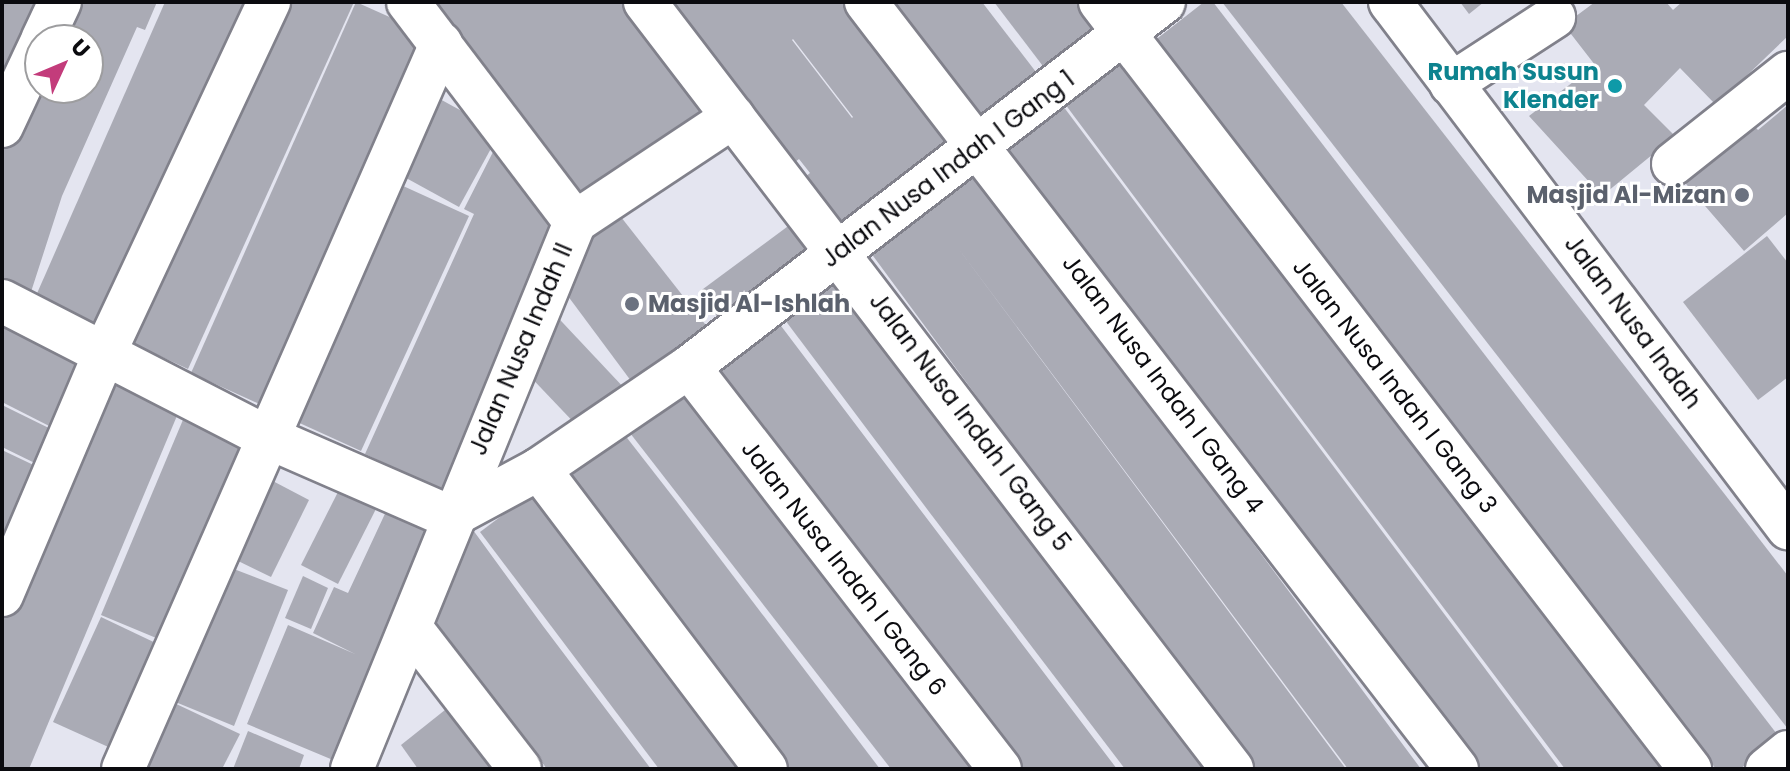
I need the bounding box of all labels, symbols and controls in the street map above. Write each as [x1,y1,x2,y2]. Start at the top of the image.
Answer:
north arrow [24,24,104,104]
text: U [64,32,97,65]
place label: Rumah Susun Klender [1428,58,1599,114]
street label: Jalan Nusa Indah I Gang 1 [816,65,1080,273]
marker: Rumah Susun Klender [1606,77,1624,95]
place label: Masjid Al-Mizan [1527,181,1726,209]
marker: Masjid Al-Mizan [1733,186,1751,204]
street label: Jalan Nusa Indah [1559,230,1707,414]
street label: Jalan Nusa Indah II [463,239,579,459]
street label: Jalan Nusa Indah I Gang 4 [1056,249,1270,519]
street label: Jalan Nusa Indah I Gang 3 [1287,253,1503,519]
street label: Jalan Nusa Indah I Gang 5 [863,287,1077,557]
place label: Masjid Al-Ishlah [648,290,850,318]
marker: Masjid Al-Ishlah [623,295,641,313]
street label: Jalan Nusa Indah I Gang 6 [735,435,953,701]

